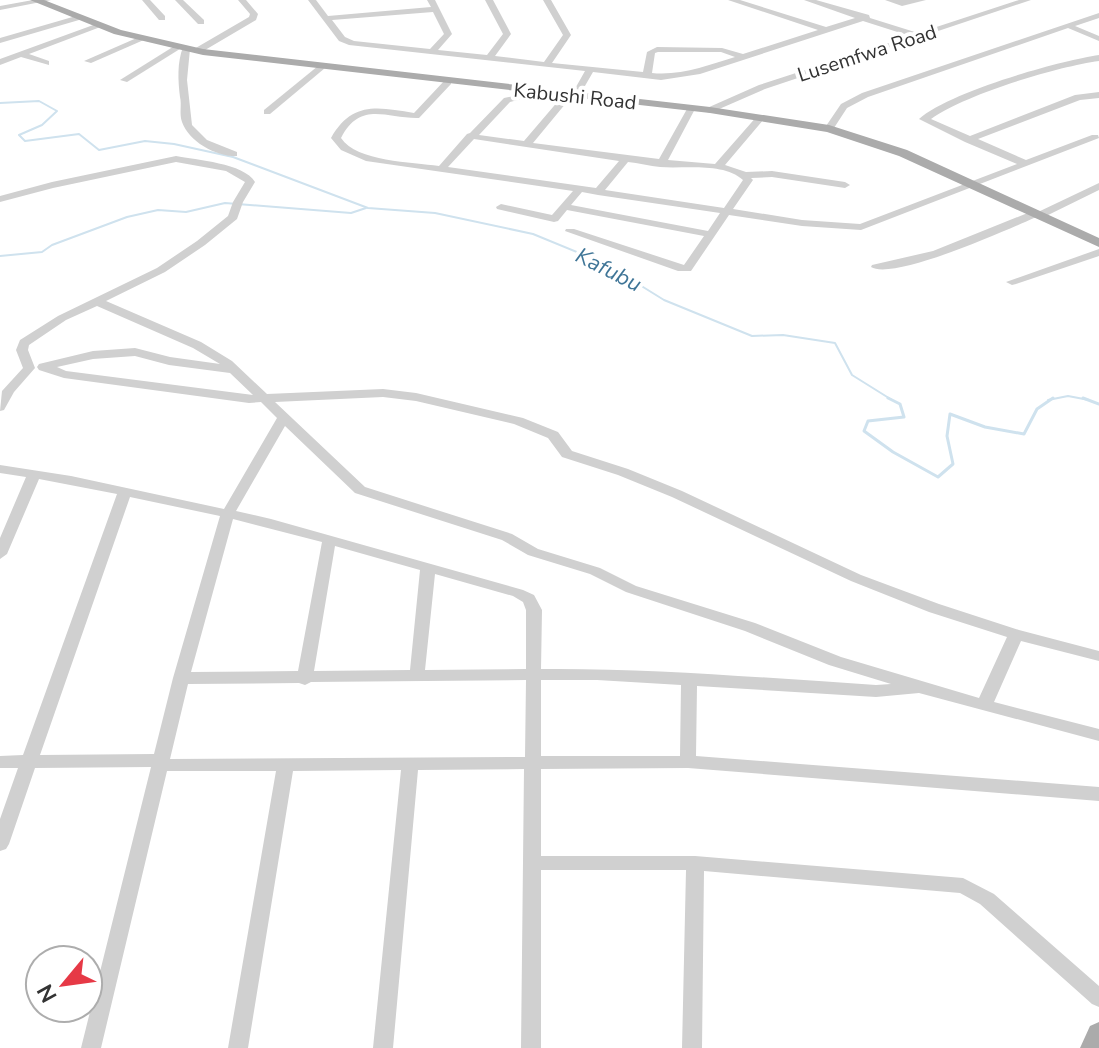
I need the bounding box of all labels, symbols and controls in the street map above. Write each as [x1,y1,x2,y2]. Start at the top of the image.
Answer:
street label: Lusemfwa Road [794,18,940,89]
street label: Kabushi Road [512,77,638,116]
water label: Kafubu [570,241,647,299]
north arrow [24,944,104,1024]
text: N [30,979,64,1008]

